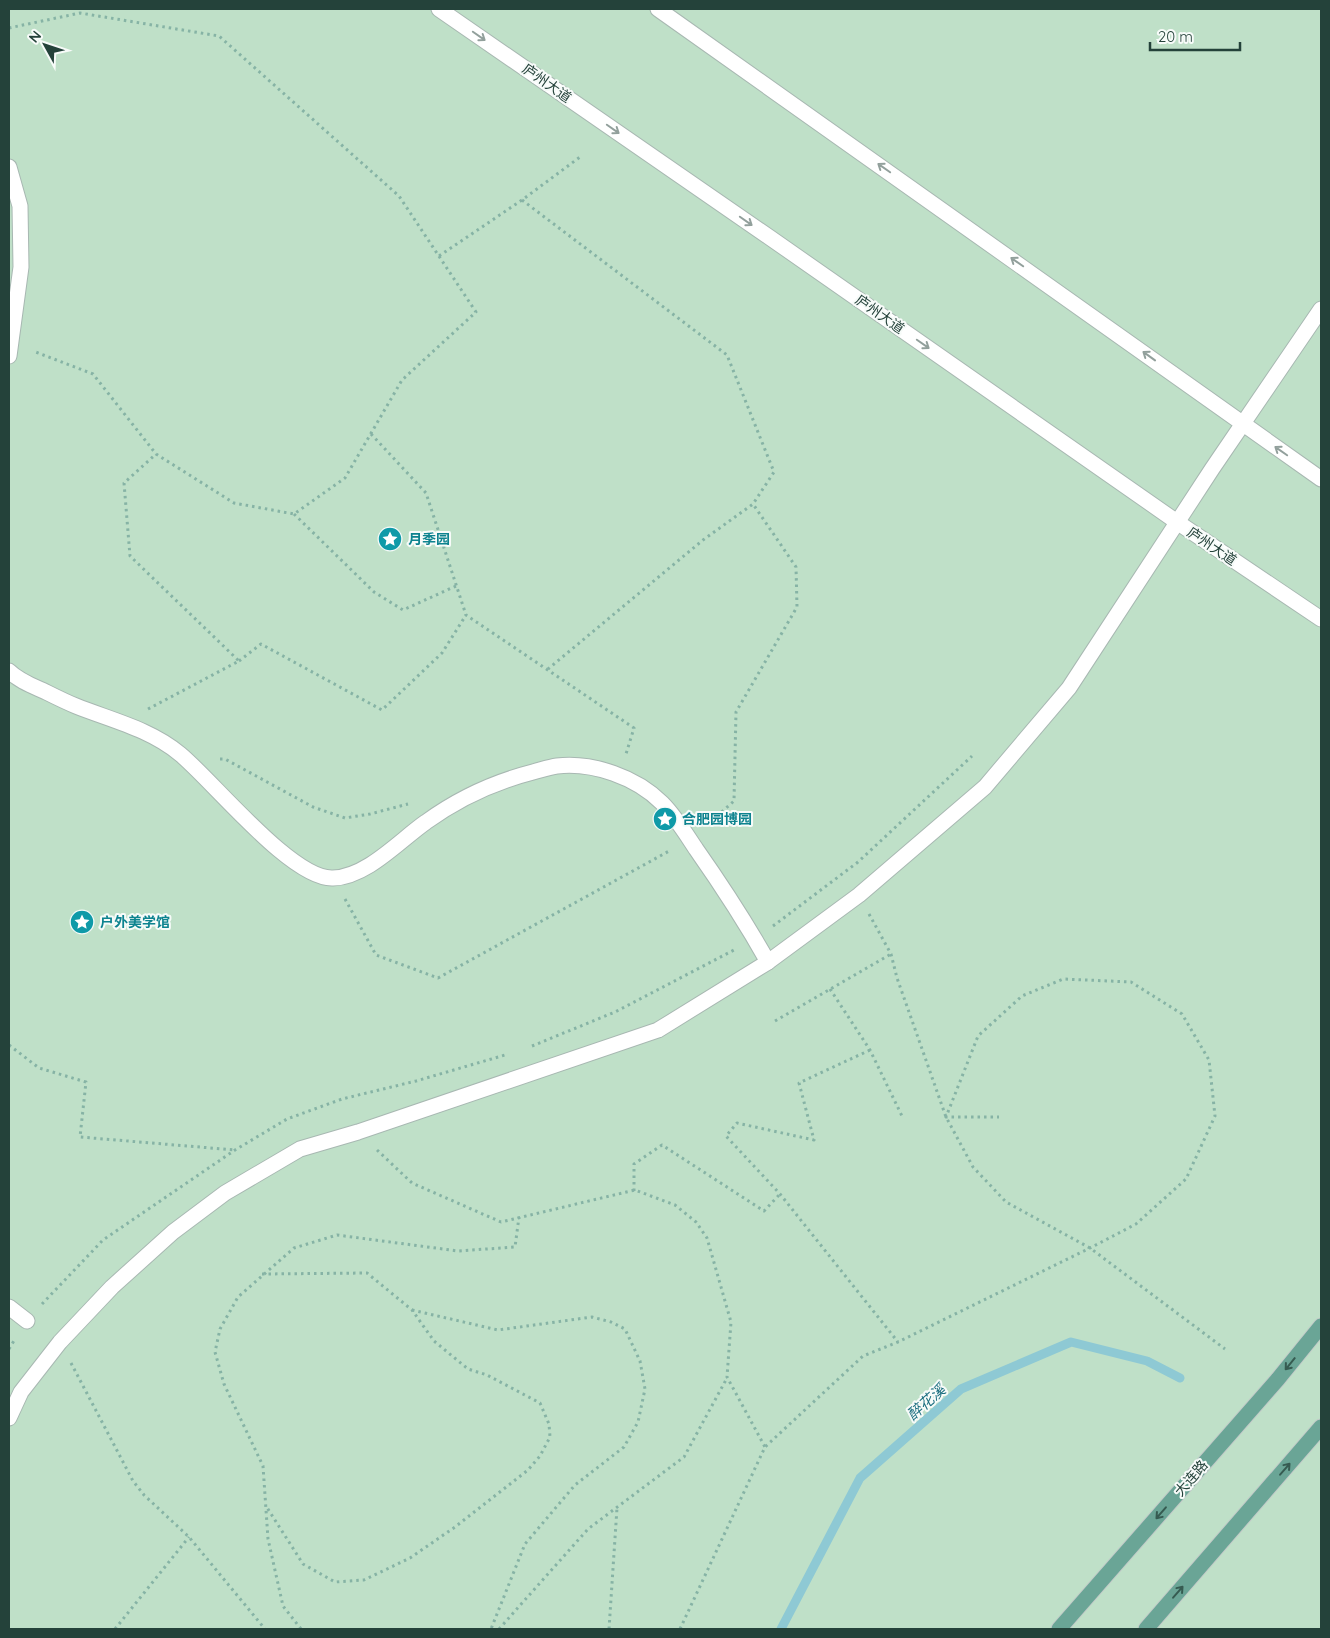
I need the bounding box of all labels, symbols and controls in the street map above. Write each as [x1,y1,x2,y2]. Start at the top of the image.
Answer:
north arrow [20,20,70,70]
scale bar [1150,20,1240,52]
text: N [25,27,45,46]
text: 20 m [1158,27,1193,46]
one-way arrow [472,31,486,41]
street label: 庐州大道 [519,60,575,106]
one-way arrow [605,124,619,134]
one-way arrow [877,163,891,173]
one-way arrow [739,216,753,226]
one-way arrow [1010,257,1024,267]
street label: 庐州大道 [852,291,908,337]
one-way arrow [916,339,930,349]
one-way arrow [1142,351,1156,361]
one-way arrow [1274,446,1288,456]
street label: 庐州大道 [1184,523,1240,569]
place icon: 月季园 [377,526,403,552]
place label: 月季园 [408,530,450,548]
place icon: 合肥园博园 [652,806,678,832]
place label: 合肥园博园 [682,810,752,828]
place icon: 户外美学馆 [69,909,95,935]
place label: 户外美学馆 [100,913,170,931]
one-way arrow [1285,1357,1296,1370]
water label: 醉花溪 [903,1379,951,1424]
street label: 大连路 [1170,1456,1212,1500]
one-way arrow [1279,1463,1290,1476]
one-way arrow [1155,1506,1167,1519]
one-way arrow [1172,1586,1184,1599]

